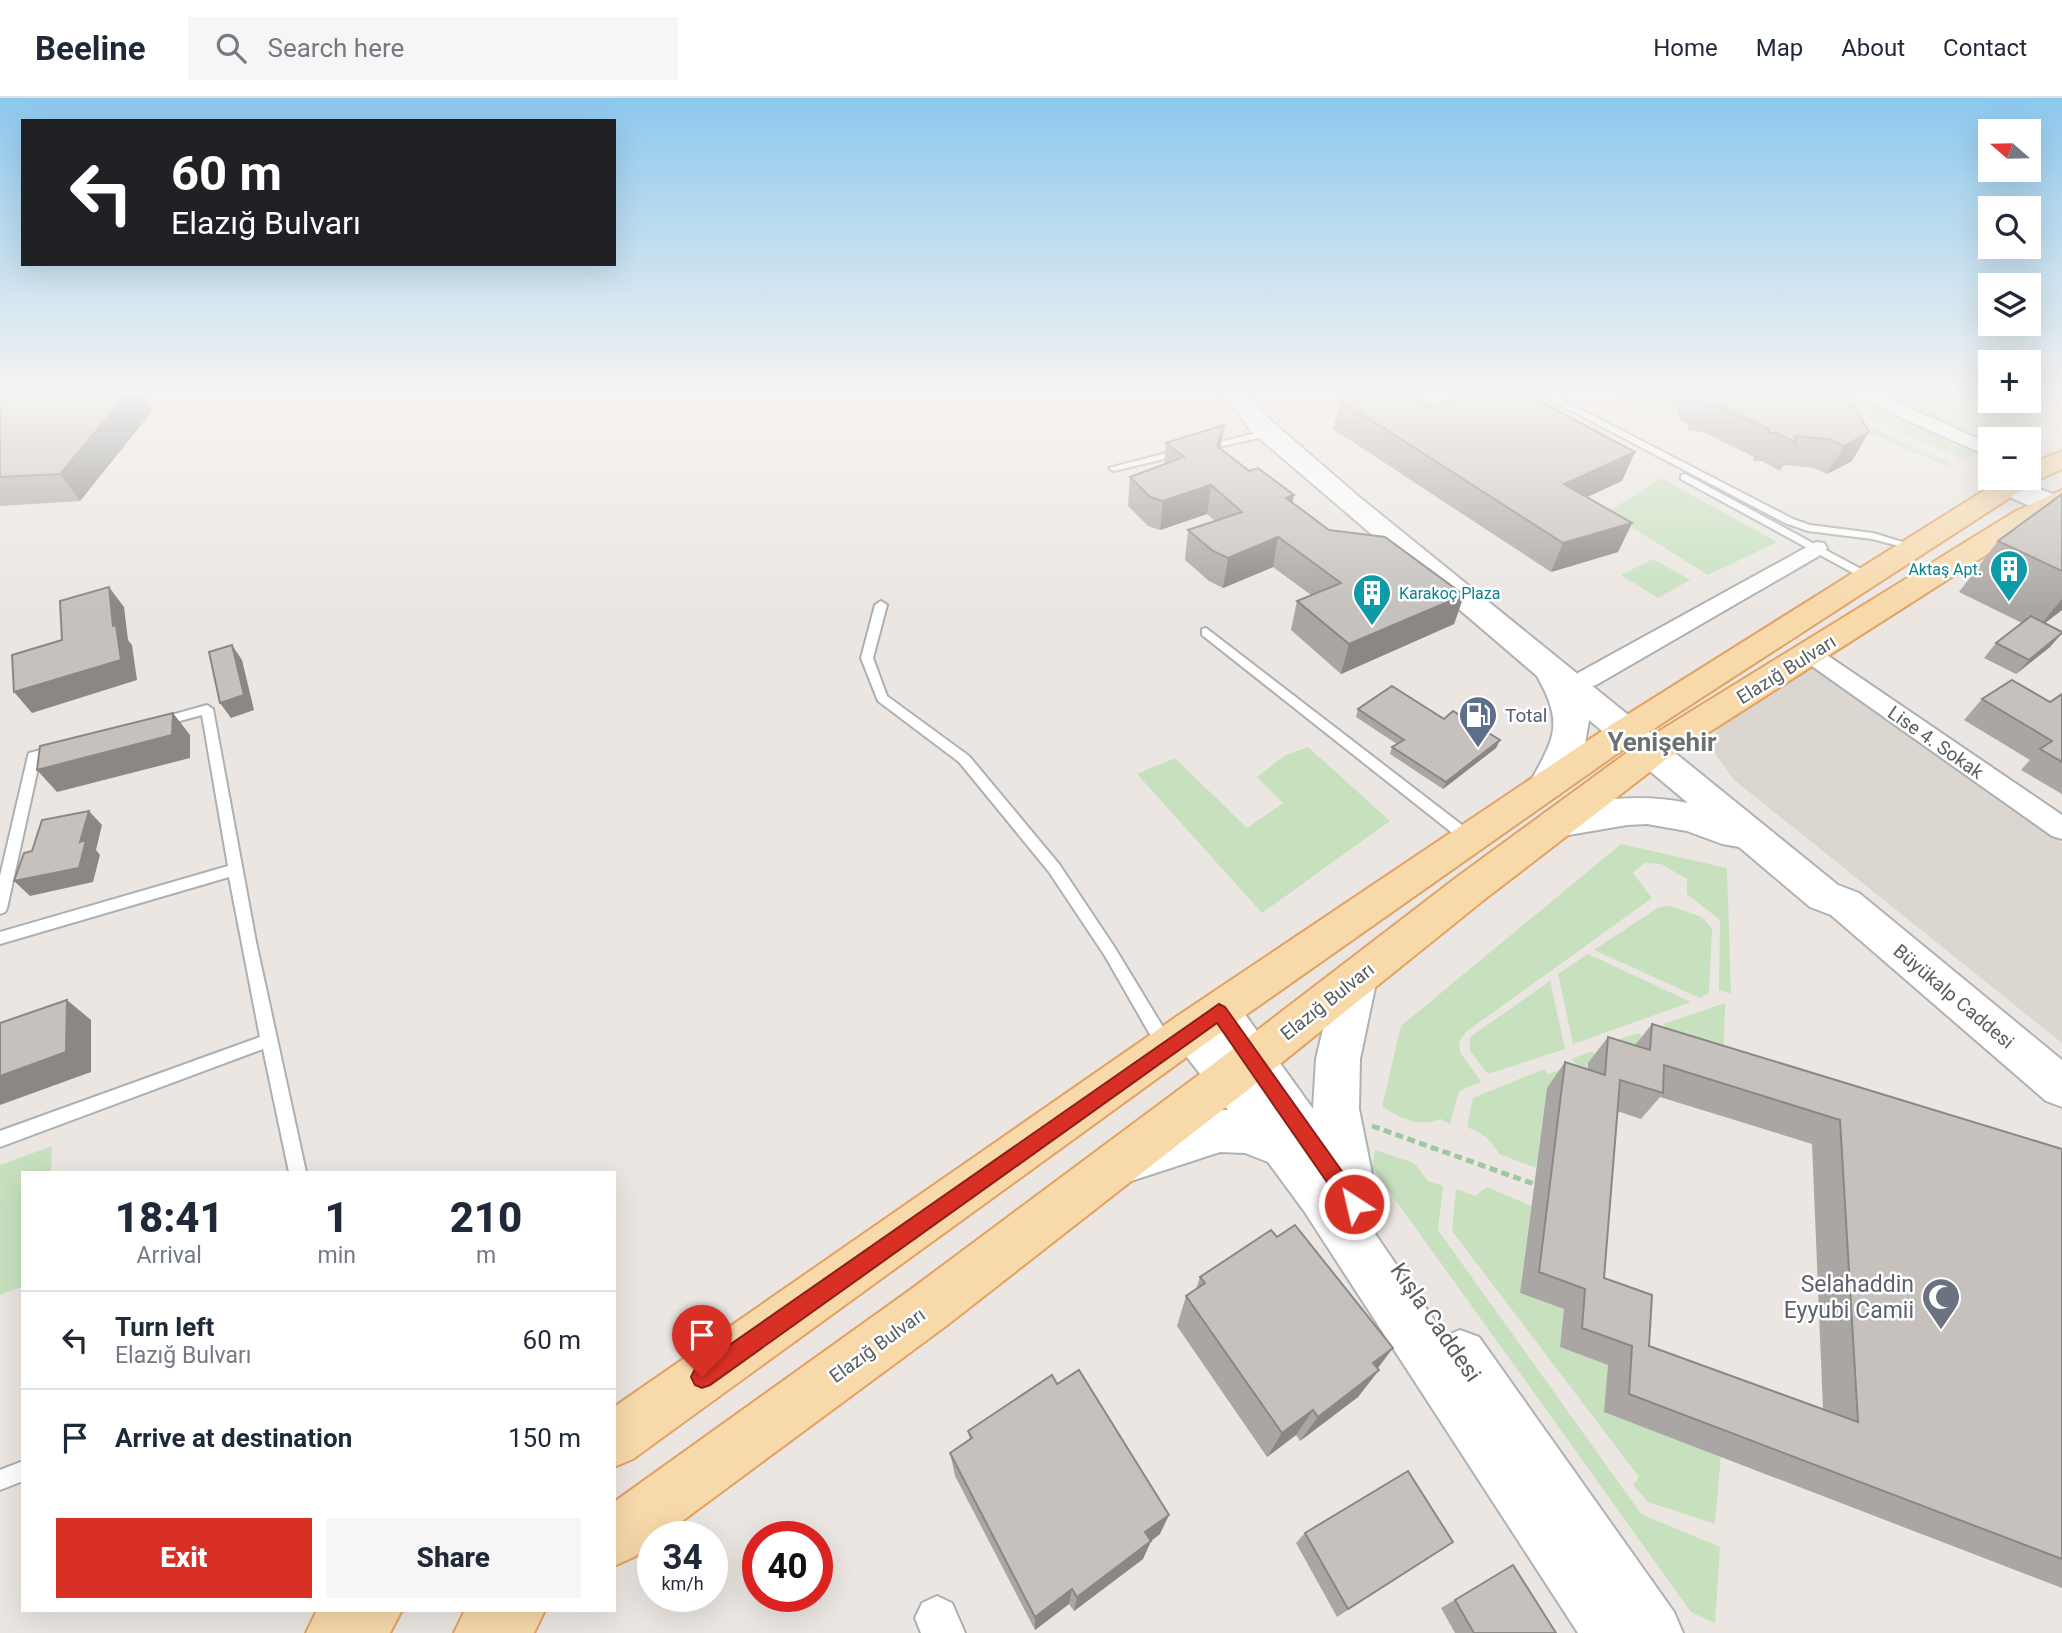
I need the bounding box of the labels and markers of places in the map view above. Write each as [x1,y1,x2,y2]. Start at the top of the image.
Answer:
building icon: Aktaş Apt. [1988,548,2030,603]
place label: Aktaş Apt. [1908,560,1982,579]
building icon: Karakoç Plaza [1351,572,1393,627]
place label: Karakoç Plaza [1399,584,1500,603]
fuel station icon: Total [1457,694,1499,749]
place label: Total [1505,704,1547,727]
place label: Selahaddin Eyyubi Camii [1784,1271,1914,1324]
mosque icon: Selahaddin Eyyubi Camii [1920,1276,1962,1331]
pin [672,1305,732,1377]

